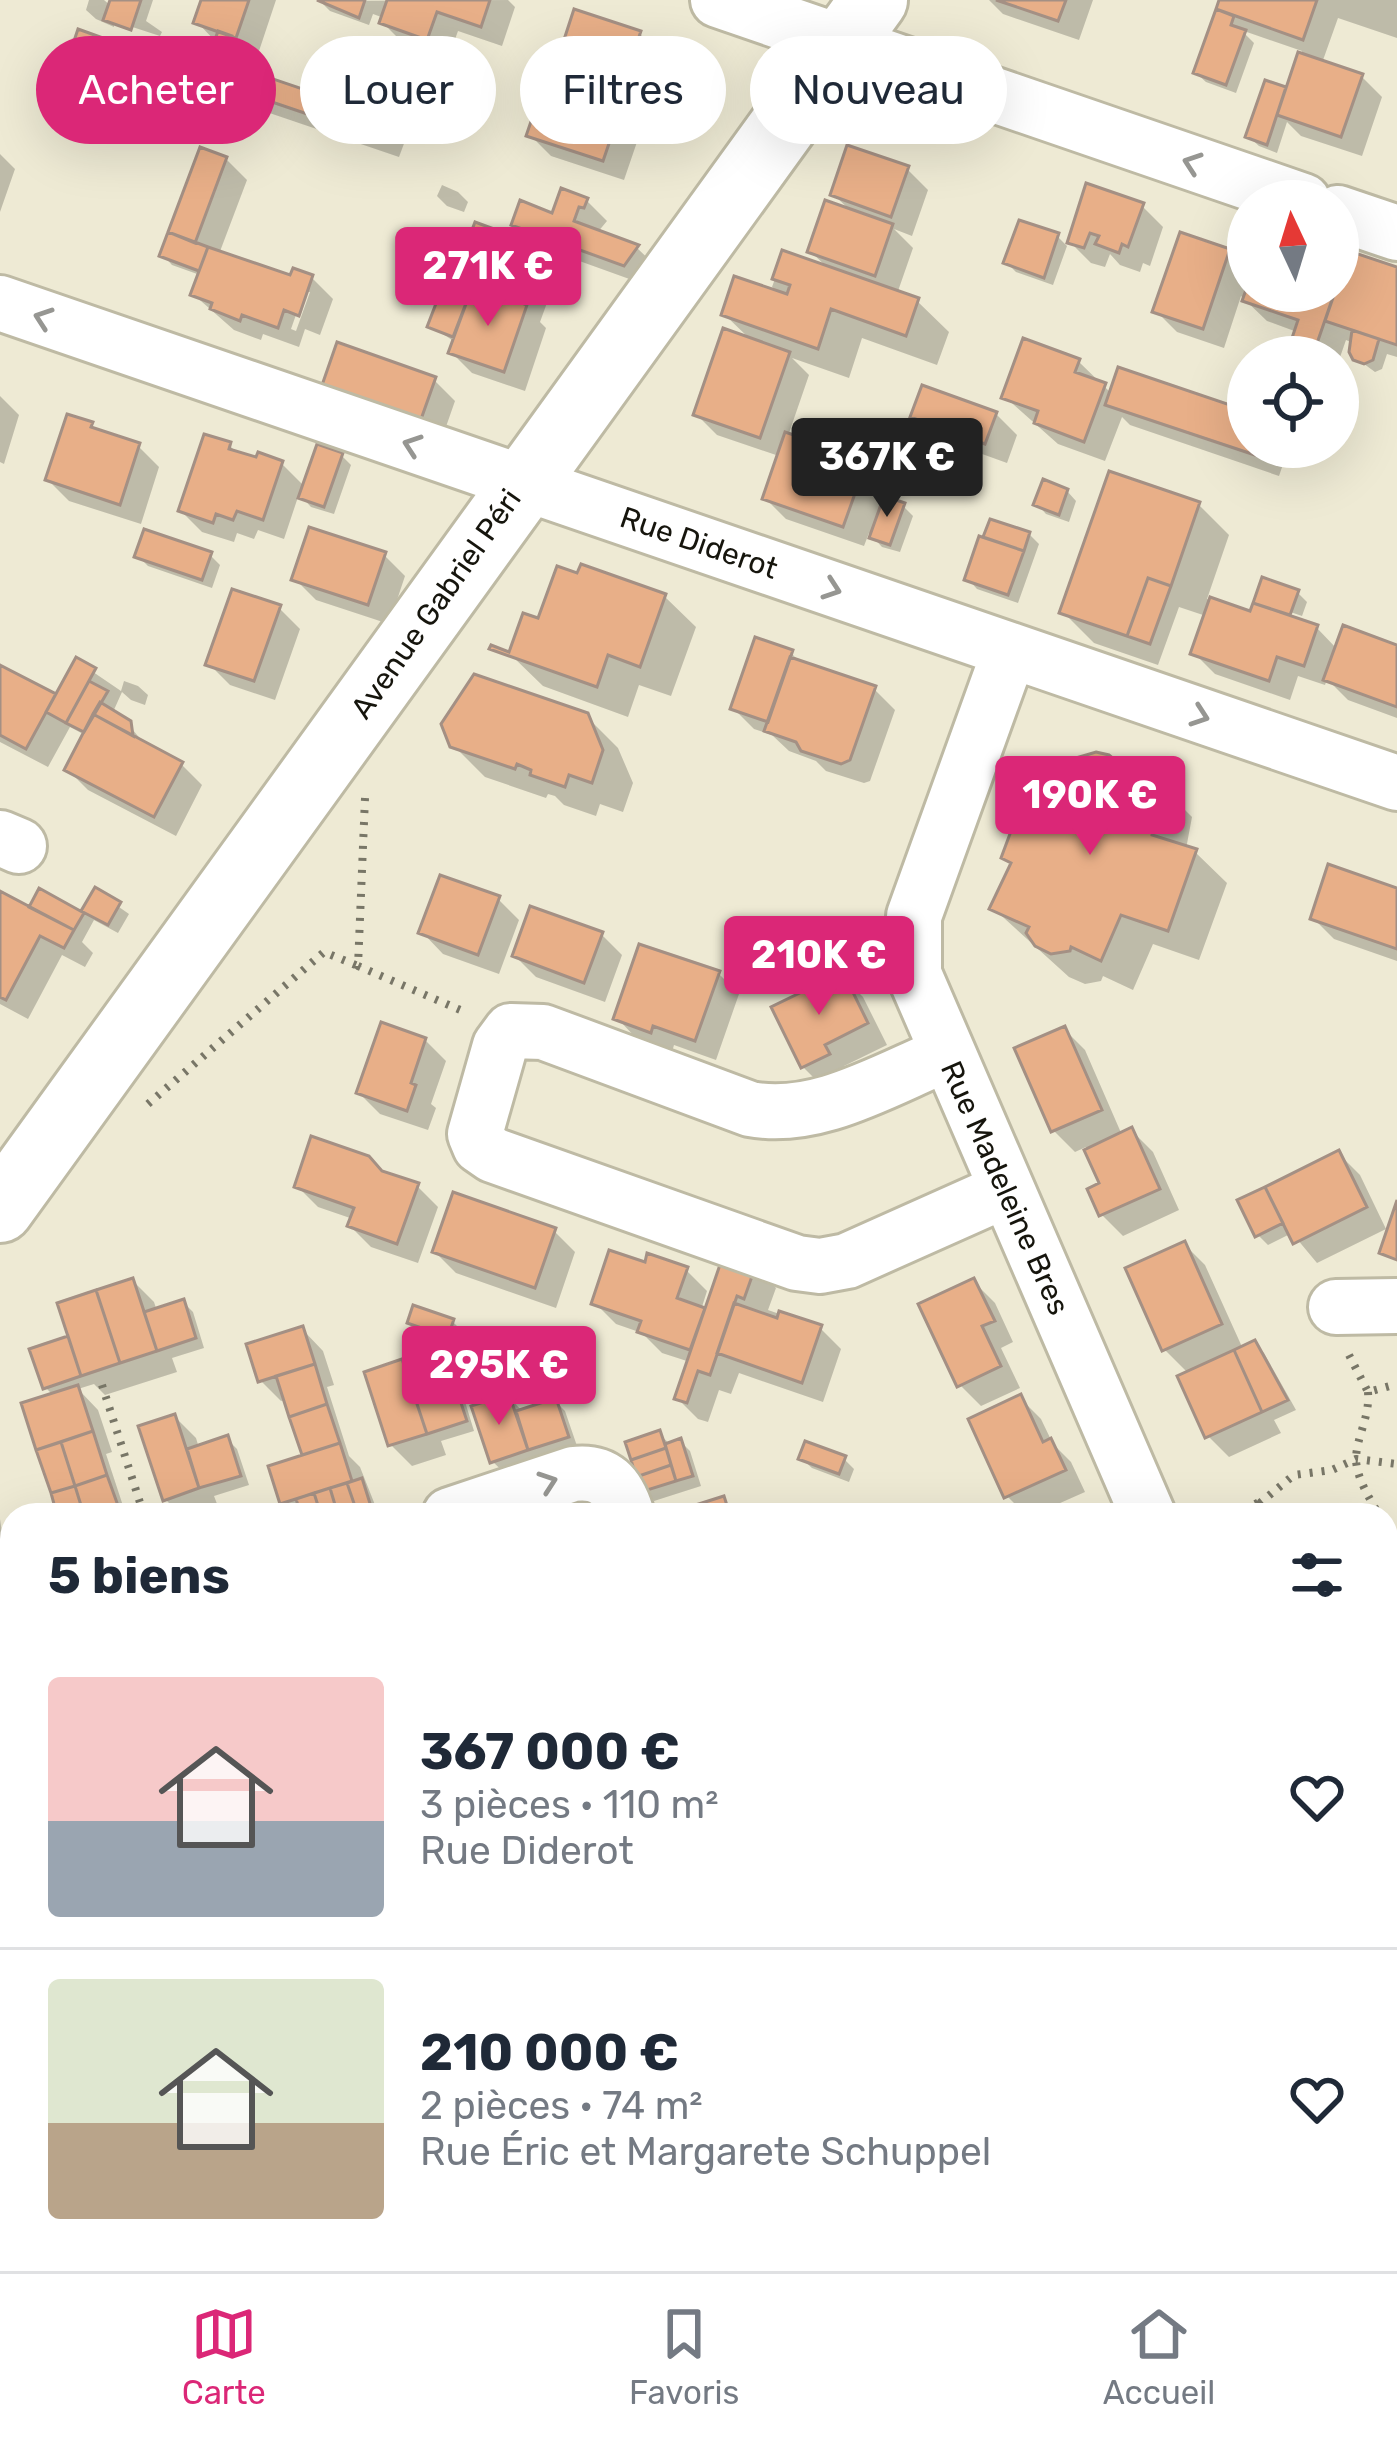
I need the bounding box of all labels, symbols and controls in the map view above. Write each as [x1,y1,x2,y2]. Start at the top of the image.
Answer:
chip: Acheter [36,36,276,144]
chip: Louer [300,36,496,144]
chip: Filtres [520,36,726,144]
chip: Nouveau [750,36,1007,144]
one-way arrow [1183,153,1204,177]
north arrow [1227,180,1359,312]
map controls [1227,180,1359,468]
pin: 271K € [390,227,586,329]
text: 271K € [422,243,554,289]
one-way arrow [34,308,55,332]
button: locate [1227,336,1359,468]
pin: 367K € [789,418,985,520]
one-way arrow [402,434,423,459]
text: 367K € [819,434,955,480]
street label: Avenue Gabriel Péri [343,482,529,726]
street label: Rue Diderot [615,499,783,587]
one-way arrow [820,575,841,599]
one-way arrow [1189,702,1210,726]
pin: 190K € [992,756,1188,858]
text: 190K € [1022,772,1158,818]
pin: 210K € [721,916,917,1018]
text: 210K € [751,932,887,978]
street label: Rue Madeleine Bres [933,1056,1077,1320]
pin: 295K € [401,1326,597,1428]
text: 295K € [429,1342,569,1388]
one-way arrow [537,1472,558,1496]
icon: filters [1284,1542,1350,1608]
text: 5 biens [48,1545,230,1606]
text: 367 000 € [420,1721,680,1782]
icon: home [144,1725,288,1869]
icon: heart [1284,1764,1350,1830]
text: 3 pièces · 110 m² [420,1782,718,1828]
text: Rue Diderot [420,1828,634,1874]
text: 210 000 € [420,2022,679,2083]
icon: home [144,2027,288,2171]
icon: heart [1284,2066,1350,2132]
text: 2 pièces · 74 m² [420,2083,703,2129]
text: Rue Éric et Margarete Schuppel [420,2129,991,2175]
tab: Carte [182,2301,266,2412]
tab: Favoris [629,2301,739,2412]
tab: Accueil [1103,2301,1215,2412]

